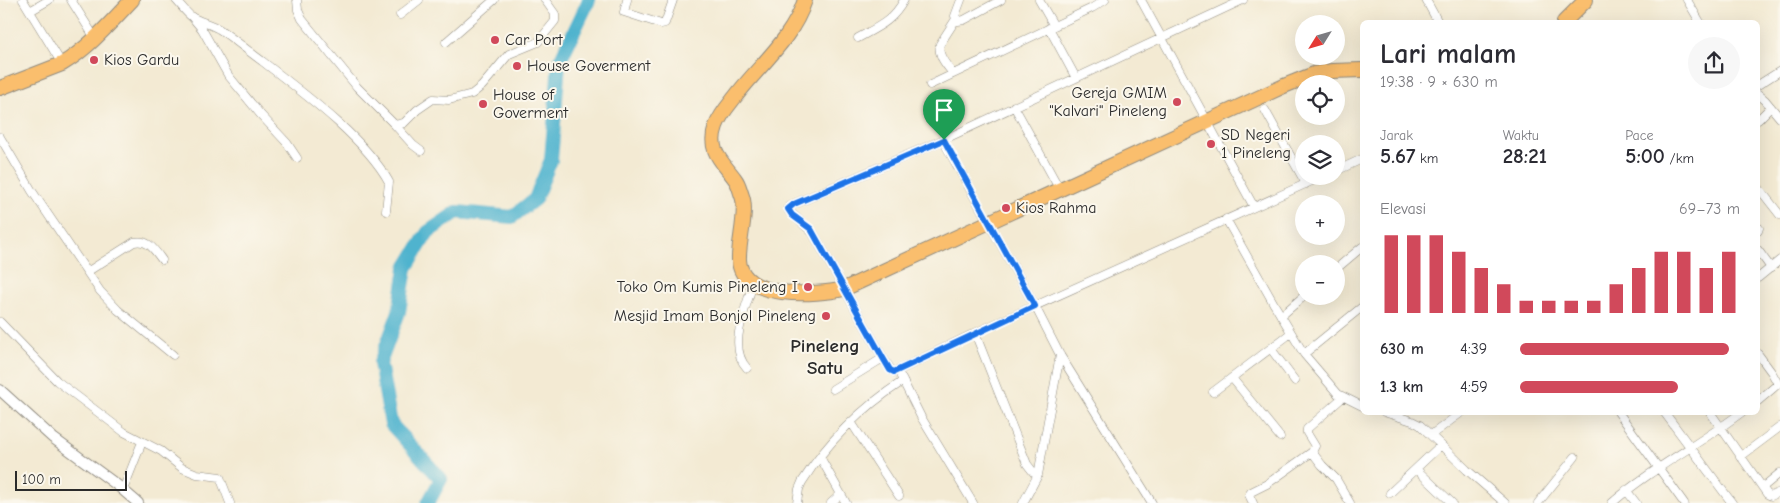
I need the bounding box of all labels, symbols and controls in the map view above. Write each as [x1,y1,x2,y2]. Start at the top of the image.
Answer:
north arrow [1295,15,1345,65]
map controls [1295,15,1345,305]
place label: Car Port [505,31,563,49]
marker: Car Port [489,34,501,46]
button: share [1688,37,1740,89]
text: Lari malam [1380,38,1516,70]
place label: Kios Gardu [104,51,179,69]
marker: Kios Gardu [88,54,100,66]
place label: House Goverment [527,57,651,75]
marker: House Goverment [511,60,523,72]
text: 19:38 · 9 × 630 m [1380,73,1498,91]
button: locate [1295,75,1345,125]
place label: Gereja GMIM "Kalvari" Pineleng [1049,84,1167,120]
place label: House of Goverment [493,86,569,122]
pin [923,89,965,140]
icon: arrive [930,96,958,124]
marker: Gereja GMIM "Kalvari" Pineleng [1171,96,1183,108]
marker: House of Goverment [477,98,489,110]
place label: SD Negeri 1 Pineleng [1221,126,1291,162]
text: Jarak [1380,127,1413,144]
text: Waktu [1503,127,1539,144]
text: Pace [1625,127,1654,144]
button: layers [1295,135,1345,185]
marker: SD Negeri 1 Pineleng [1205,138,1217,150]
text: 5.67 [1380,144,1415,168]
text: 28:21 [1503,144,1547,168]
text: 5:00 [1625,144,1665,168]
text: km [1415,150,1438,167]
text: /km [1665,150,1694,167]
button: + [1295,195,1345,245]
place label: Kios Rahma [1016,199,1097,217]
text: Elevasi [1380,200,1426,218]
text: 69–73 m [1679,200,1740,218]
marker: Kios Rahma [1000,202,1012,214]
button: − [1295,255,1345,305]
place label: Toko Om Kumis Pineleng I [617,278,798,296]
marker: Toko Om Kumis Pineleng I [802,281,814,293]
place label: Mesjid Imam Bonjol Pineleng [614,307,816,325]
marker: Mesjid Imam Bonjol Pineleng [820,310,832,322]
district label: Pineleng Satu [790,335,860,379]
text: 630 m [1380,340,1424,358]
text: 4:39 [1460,340,1487,358]
text: 1.3 km [1380,378,1423,396]
text: 4:59 [1460,378,1488,396]
scale bar [15,468,128,491]
text: 100 m [22,471,61,488]

